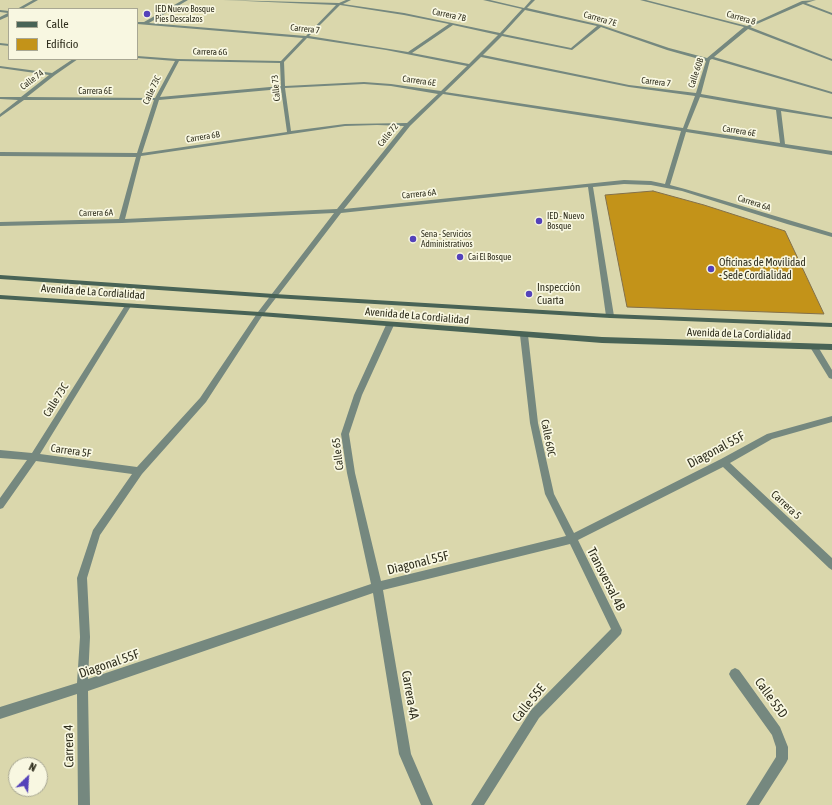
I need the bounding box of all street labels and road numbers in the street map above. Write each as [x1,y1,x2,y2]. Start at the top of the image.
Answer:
street label: Carrera 7B [431,6,467,24]
street label: Carrera 7E [582,9,618,29]
street label: Carrera 8 [725,9,757,27]
street label: Carrera 7 [290,22,320,36]
street label: Carrera 6G [193,46,227,58]
street label: Calle 60B [686,57,706,89]
street label: Calle 74 [18,68,46,92]
street label: Carrera 6E [402,73,436,89]
street label: Calle 73C [141,74,163,106]
street label: Calle 73 [269,74,283,102]
street label: Carrera 7 [641,75,671,89]
street label: Carrera 6E [78,86,112,96]
street label: Calle 72 [375,121,401,149]
street label: Carrera 6E [722,123,756,139]
street label: Carrera 6B [185,129,221,145]
street label: Carrera 6A [401,187,437,201]
street label: Carrera 6A [736,193,772,213]
street label: Carrera 6A [79,207,113,219]
street label: Avenida de La Cordialidad [41,282,145,302]
street label: Avenida de La Cordialidad [364,305,470,327]
street label: Avenida de La Cordialidad [687,326,791,342]
street label: Calle 73C [40,381,72,419]
street label: Calle 60C [538,418,558,458]
street label: Diagonal 55F [685,428,747,472]
street label: Calle 65 [329,437,347,471]
street label: Carrera 5F [50,442,92,460]
street label: Carrera 5 [768,488,804,522]
street label: Transversal 4B [583,545,629,613]
street label: Diagonal 55F [386,548,450,578]
street label: Diagonal 55F [77,646,141,682]
street label: Carrera 4A [398,669,422,721]
street label: Calle 55D [751,675,791,721]
street label: Calle 55E [509,681,549,725]
street label: Carrera 4 [61,724,77,768]

